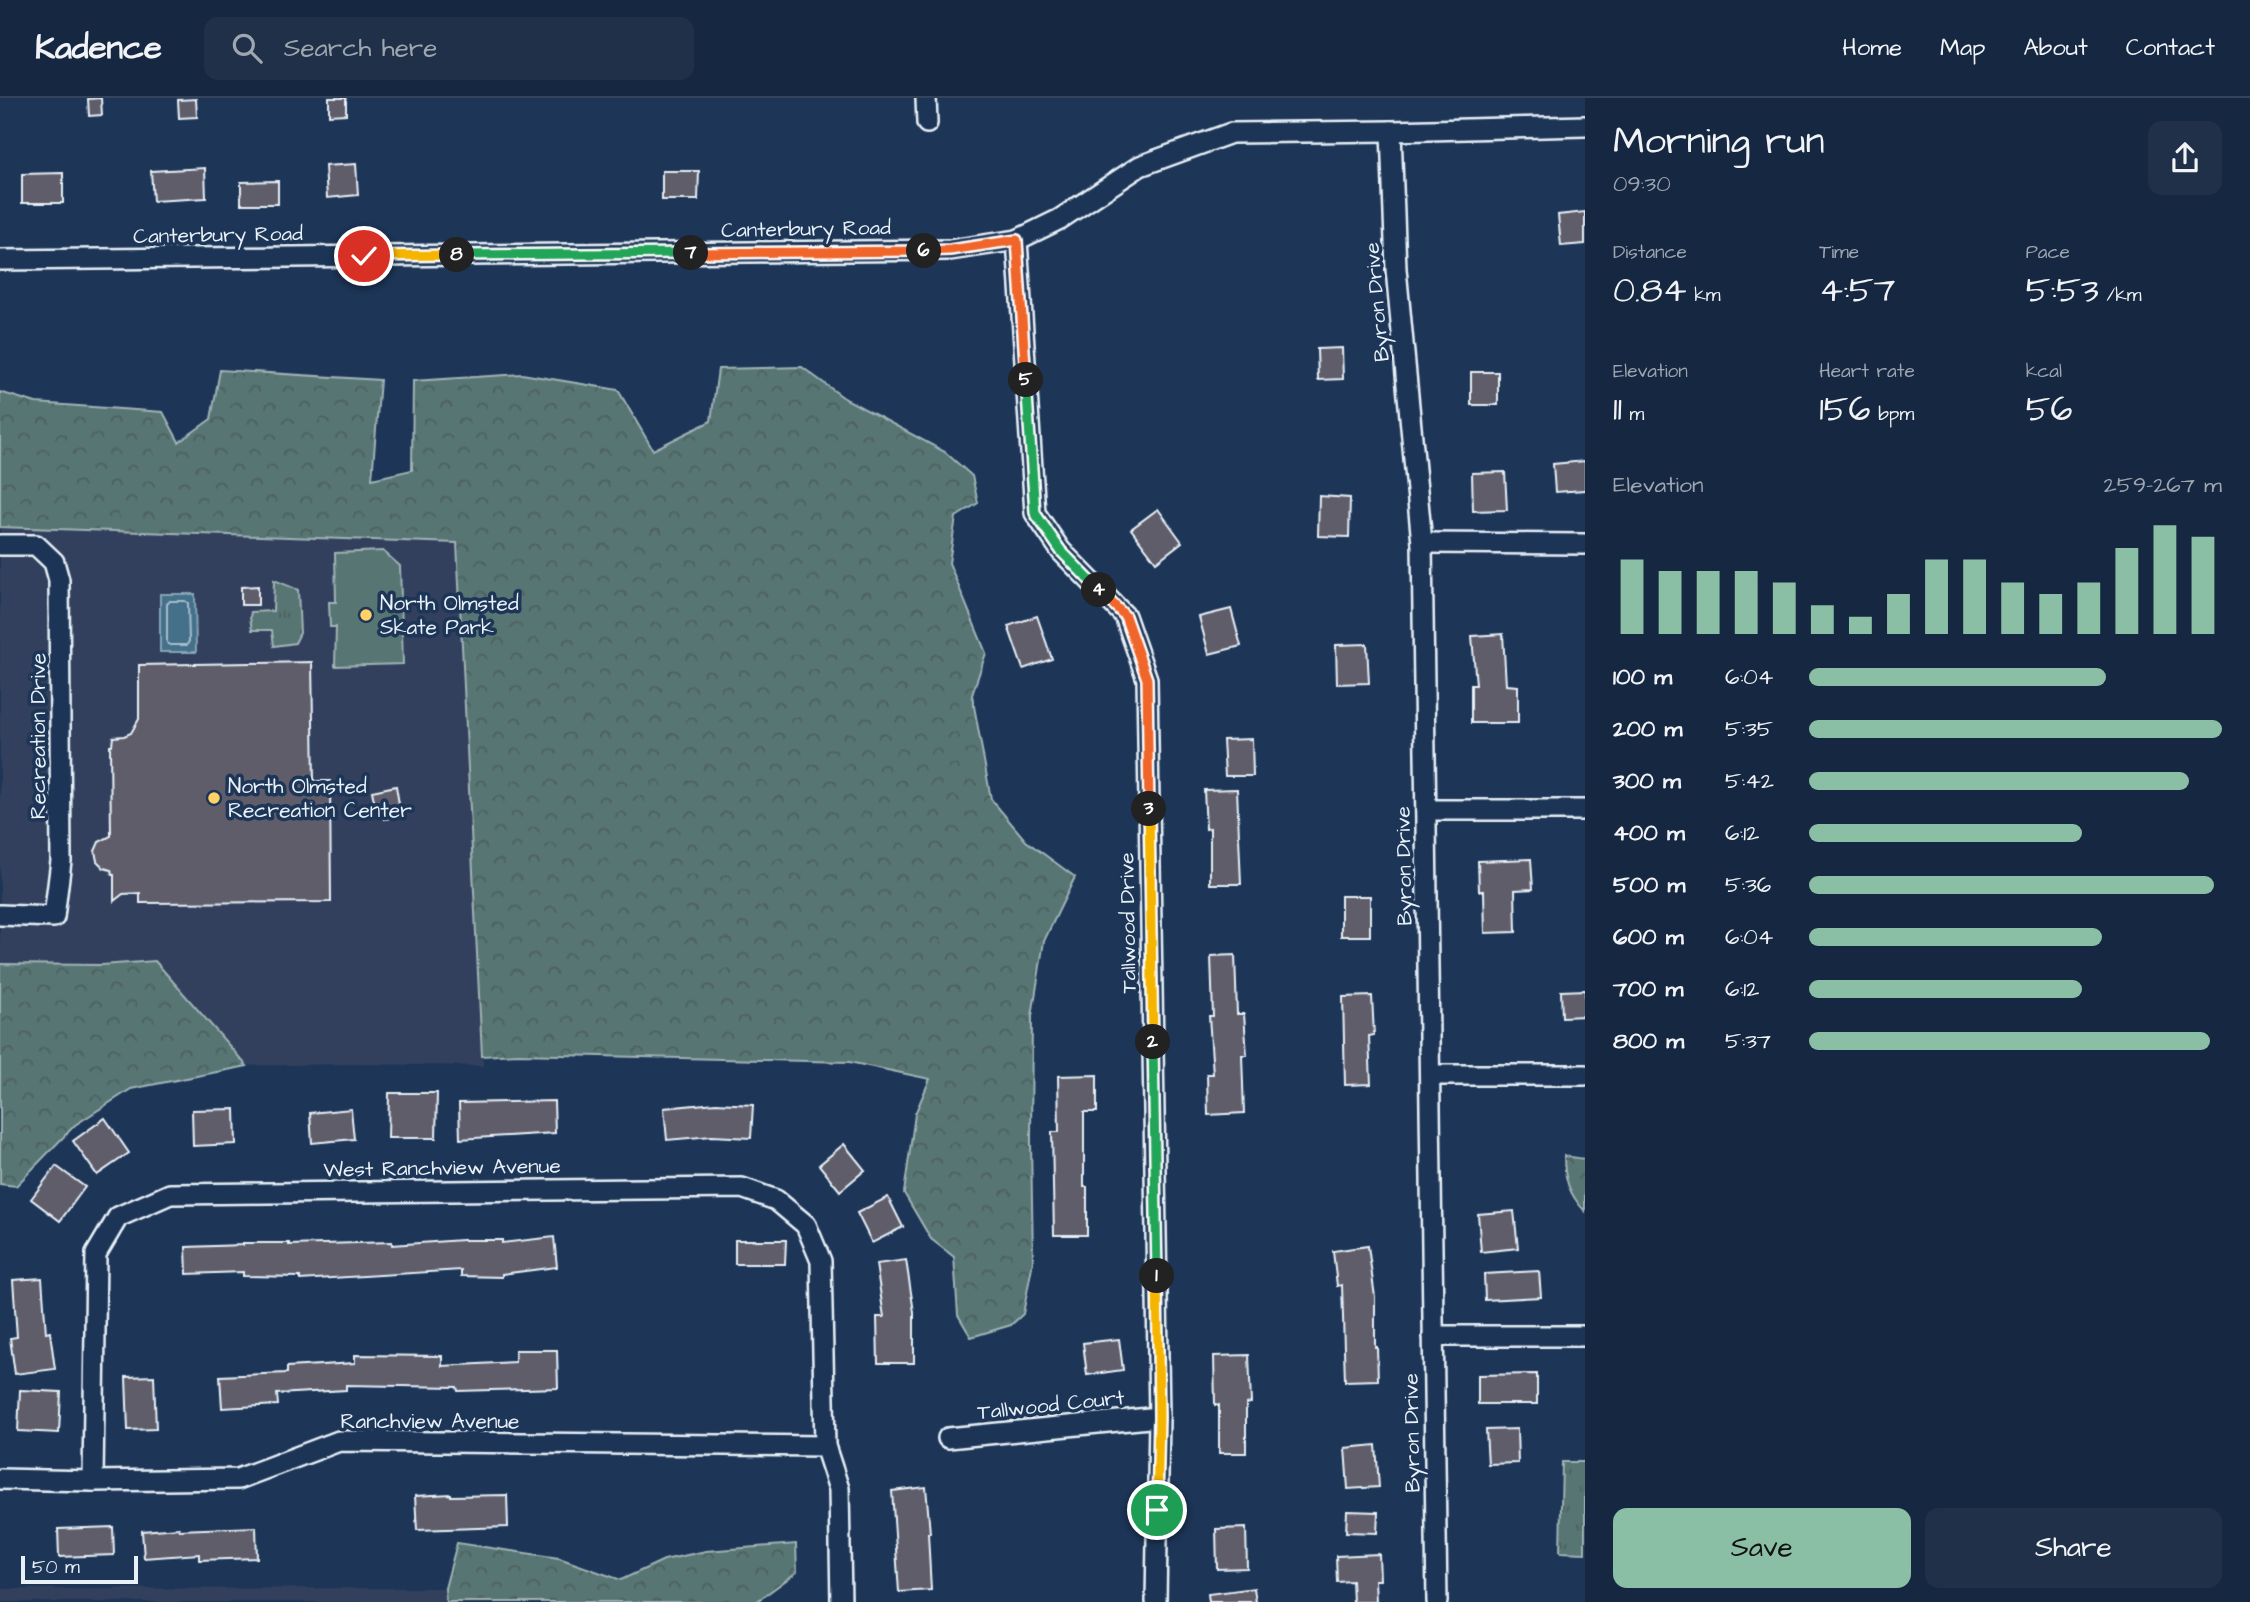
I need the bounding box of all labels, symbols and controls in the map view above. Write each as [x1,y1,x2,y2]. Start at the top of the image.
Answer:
search box [204,17,694,80]
text: Kadence [35,25,162,71]
icon: search [228,29,266,67]
text: Search here [284,30,437,66]
text: Home [1842,31,1902,65]
text: Map [1940,31,1985,65]
text: About [2023,31,2088,65]
text: Contact [2126,31,2215,65]
text: Morning run [1613,116,1825,168]
button: share [2148,121,2222,195]
text: 09:30 [1613,168,1671,200]
street label: Canterbury Road [721,213,891,247]
street label: Canterbury Road [133,219,303,253]
pin [334,226,394,286]
pin: 6 [906,234,942,268]
pin: 7 [674,236,708,270]
icon: check [345,237,383,275]
text: 6 [918,237,929,264]
pin: 8 [440,238,475,272]
text: 7 [685,239,696,266]
text: Distance [1613,239,1687,266]
text: Time [1819,239,1859,266]
text: Pace [2026,239,2070,266]
text: 8 [450,241,463,268]
street label: Byron Drive [1357,241,1399,363]
text: 0.84 [1613,266,1687,315]
text: 4:57 [1819,266,1895,315]
text: 5:53 [2026,266,2099,315]
text: km [1687,282,1721,309]
text: /km [2099,282,2142,309]
text: Elevation [1613,358,1688,385]
text: Heart rate [1819,358,1915,385]
text: kcal [2026,358,2062,385]
pin: 5 [1009,362,1044,398]
text: 5 [1019,366,1032,393]
text: 11 [1613,385,1622,434]
text: 156 [1819,385,1871,434]
text: 56 [2026,385,2072,434]
text: m [1622,401,1644,428]
text: bpm [1871,401,1914,428]
text: Elevation [1613,469,1704,501]
text: 259–267 m [2103,469,2222,501]
pin: 4 [1082,573,1116,608]
text: 4 [1092,576,1105,603]
place label: North Olmsted Skate Park [380,589,519,642]
marker: North Olmsted Skate Park [358,607,374,623]
street label: Recreation Drive [24,653,53,819]
text: 100 m [1613,661,1672,693]
text: 6:04 [1725,661,1773,693]
text: 200 m [1613,713,1682,745]
text: 5:35 [1725,713,1773,745]
text: 300 m [1613,765,1681,797]
text: 5:42 [1725,765,1774,797]
place label: North Olmsted Recreation Center [228,772,412,825]
marker: North Olmsted Recreation Center [206,790,222,806]
pin: 3 [1132,792,1166,826]
text: 3 [1144,795,1153,822]
street label: Byron Drive [1388,806,1422,926]
text: 400 m [1613,817,1685,849]
text: 6:12 [1725,817,1759,849]
street label: Tallwood Drive [1112,852,1144,994]
text: 500 m [1613,869,1685,901]
text: 5:36 [1725,869,1771,901]
text: 600 m [1613,921,1684,953]
text: 6:04 [1725,921,1773,953]
text: 700 m [1613,973,1683,1005]
text: 6:12 [1725,973,1759,1005]
pin: 2 [1136,1024,1170,1060]
text: 800 m [1613,1025,1684,1057]
text: 5:37 [1725,1025,1771,1057]
text: 2 [1147,1028,1158,1055]
street label: West Ranchview Avenue [323,1151,561,1185]
pin: 1 [1140,1258,1174,1294]
text: 1 [1155,1262,1158,1289]
street label: Byron Drive [1396,1373,1430,1493]
street label: Tallwood Court [976,1383,1126,1427]
street label: Ranchview Avenue [341,1407,519,1436]
pin [1127,1480,1187,1540]
icon: arrive [1138,1491,1176,1529]
button: Save [1613,1508,1911,1588]
button: Share [1925,1508,2222,1588]
scale bar [21,1553,138,1585]
text: 50 m [32,1554,80,1581]

